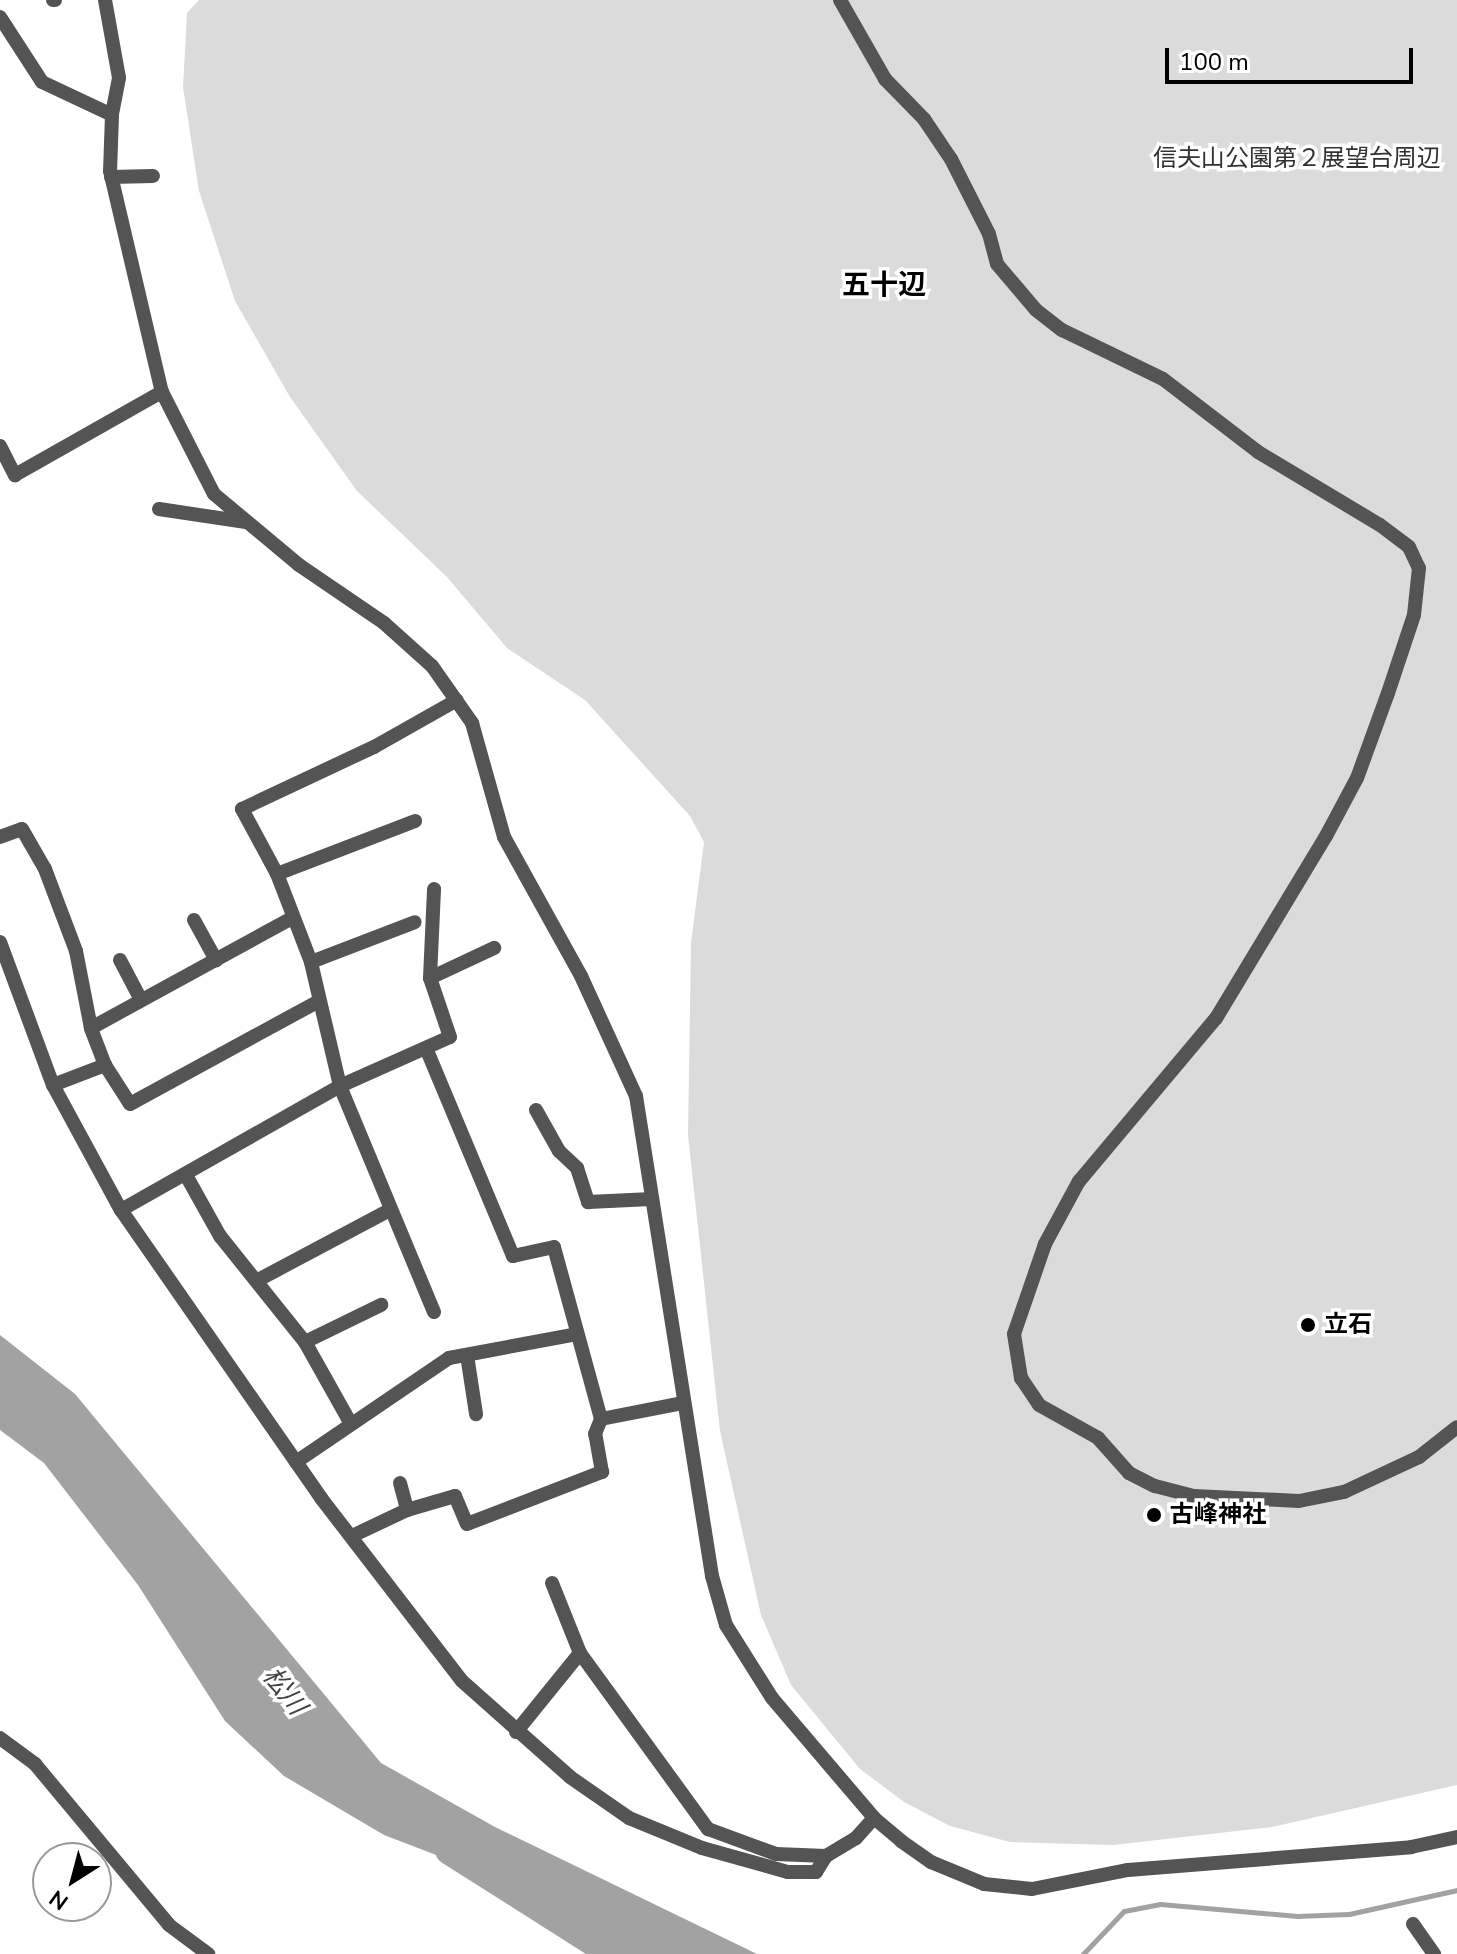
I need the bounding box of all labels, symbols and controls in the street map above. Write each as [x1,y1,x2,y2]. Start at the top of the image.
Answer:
scale bar [1169,32,1417,82]
text: 100 m [1179,46,1249,78]
park label: 信夫山公園第２展望台周辺 [1153,145,1441,173]
district label: 五十辺 [842,268,926,302]
place label: 立石 [1324,1311,1372,1339]
marker: 立石 [1299,1316,1317,1334]
place label: 古峰神社 [1170,1501,1266,1529]
marker: 古峰神社 [1145,1506,1163,1524]
water label: 松川 [256,1661,312,1721]
north arrow [32,1842,112,1922]
text: N [44,1883,75,1917]

